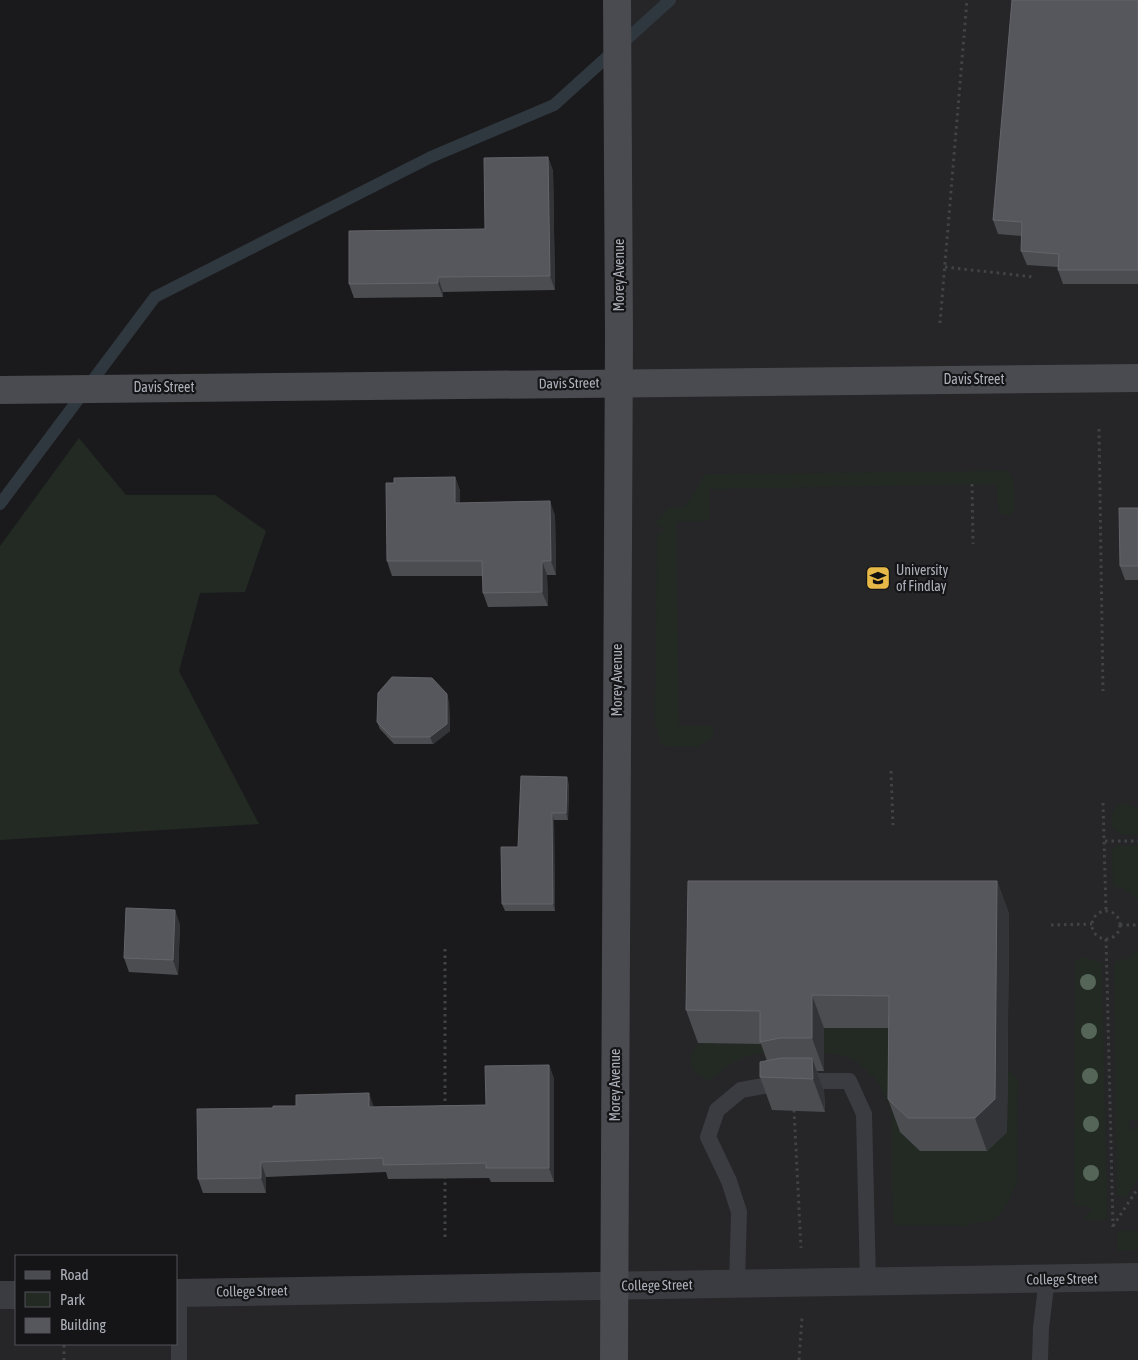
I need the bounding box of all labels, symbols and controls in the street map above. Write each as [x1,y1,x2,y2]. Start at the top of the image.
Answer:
street label: Morey Avenue [611,239,627,311]
street label: Davis Street [944,371,1004,387]
street label: Davis Street [538,374,600,392]
street label: Davis Street [134,379,194,395]
place label: University of Findlay [896,562,949,594]
school or university icon: University of Findlay [865,565,891,591]
street label: Morey Avenue [609,644,625,716]
street label: Morey Avenue [607,1049,623,1121]
legend [15,1255,178,1345]
text: Road [60,1266,89,1283]
street label: College Street [1026,1270,1098,1288]
street label: College Street [621,1276,693,1294]
street label: College Street [216,1282,288,1300]
text: Park [60,1291,85,1308]
text: Building [60,1316,106,1333]

